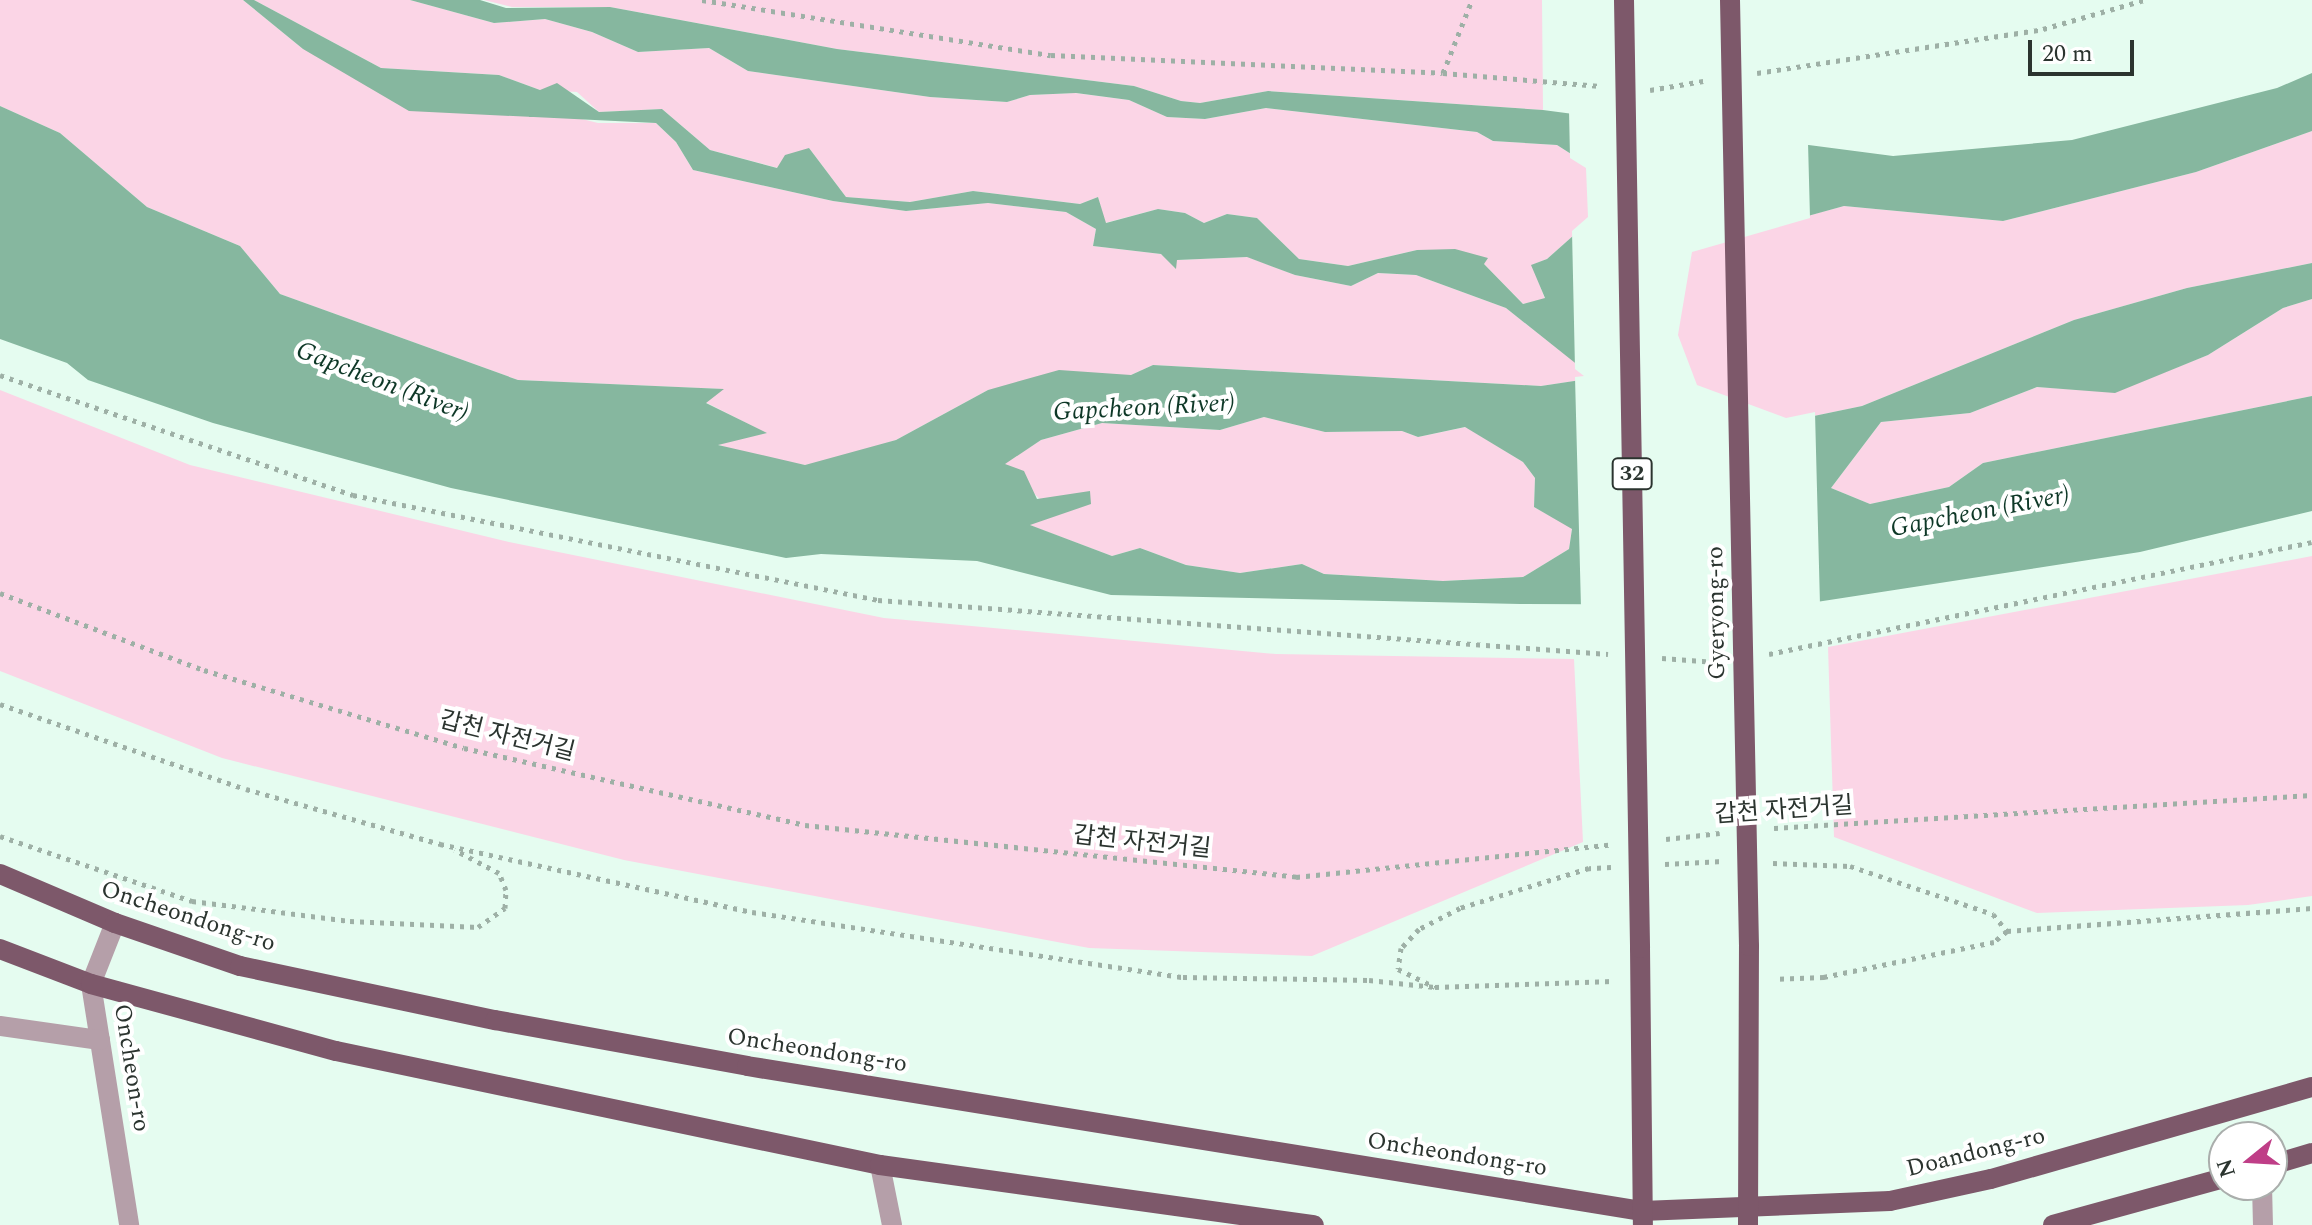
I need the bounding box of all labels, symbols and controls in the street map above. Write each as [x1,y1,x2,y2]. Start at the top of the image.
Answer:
scale bar [2032,24,2138,74]
text: 20 m [2042,36,2093,72]
water label: Gapcheon (River) [292,335,472,429]
water label: Gapcheon (River) [1052,388,1236,428]
road number: 32 [1610,456,1654,492]
water label: Gapcheon (River) [1888,479,2072,545]
street label: Gyeryong-ro [1701,546,1733,680]
street label: 갑천 자전거길 [436,706,578,768]
street label: 갑천 자전거길 [1714,792,1854,830]
street label: 갑천 자전거길 [1072,821,1212,865]
street label: Oncheondong-ro [97,875,279,959]
street label: Oncheon-ro [107,1002,155,1134]
street label: Oncheondong-ro [725,1023,909,1079]
north arrow [2208,1121,2288,1201]
street label: Doandong-ro [1904,1122,2048,1184]
street label: Oncheondong-ro [1365,1127,1549,1183]
text: N [2208,1154,2245,1182]

